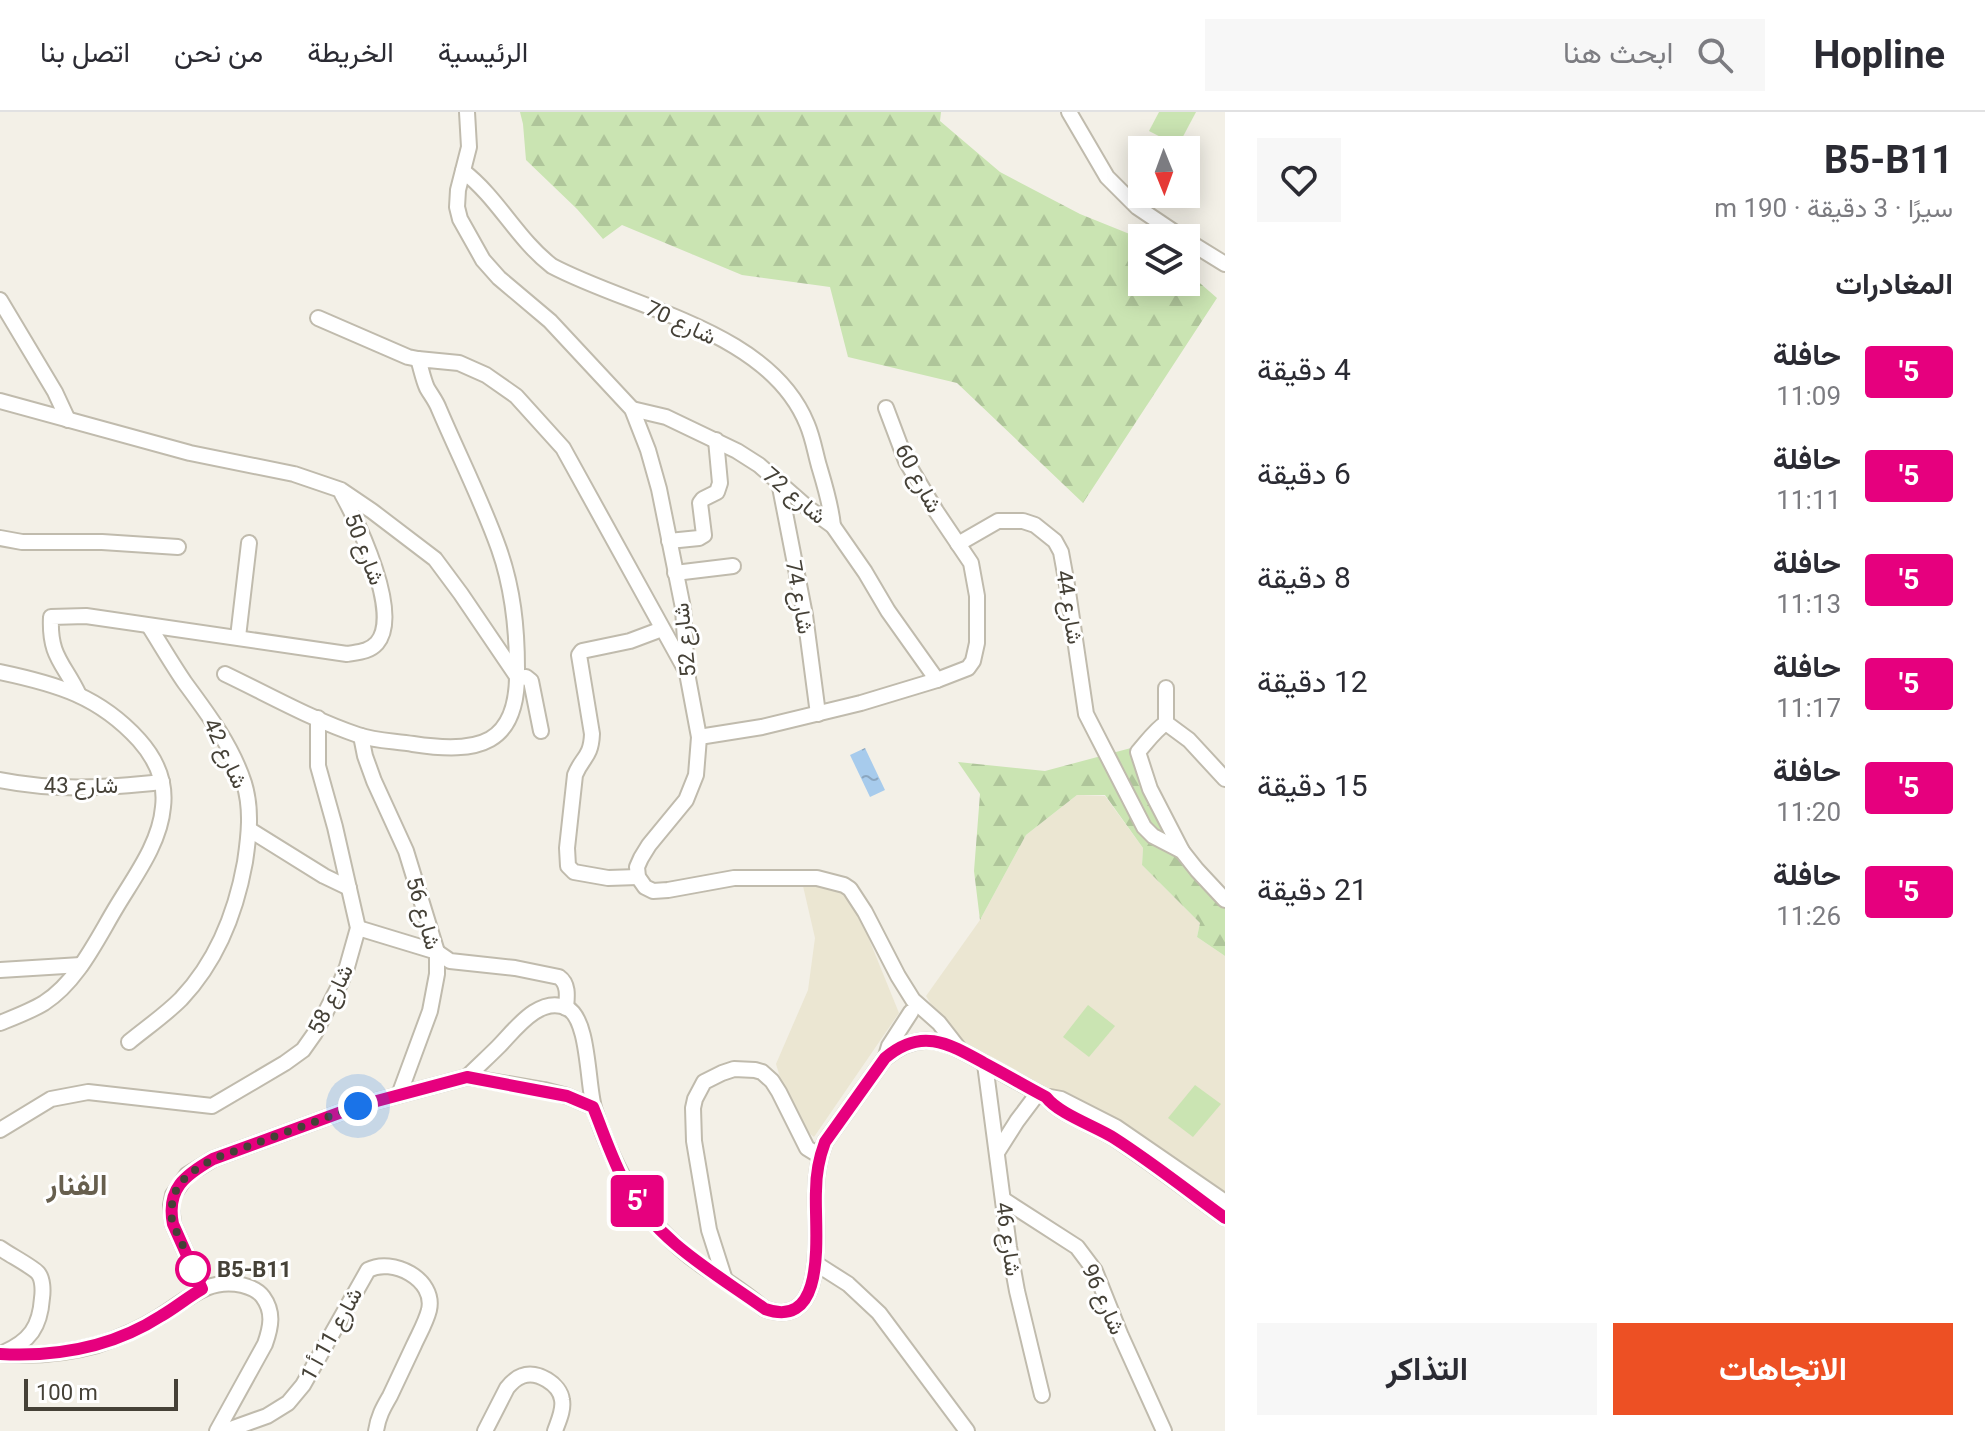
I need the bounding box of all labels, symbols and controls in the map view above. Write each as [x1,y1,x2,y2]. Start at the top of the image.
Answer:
search box [1205,19,1765,91]
icon: search [1693,33,1737,77]
text: Hopline [1813,33,1945,77]
text: ابحث هنا [1563,35,1673,70]
text: اتصل بنا [40,36,130,69]
text: من نحن [174,36,263,69]
text: الخريطة [307,36,394,69]
text: الرئيسية [438,36,528,69]
north arrow [1128,136,1200,208]
map controls [1128,136,1200,296]
button: heart [1257,138,1341,222]
text: B5-B11 [1824,138,1953,182]
text: سيرًا · 3 دقيقة · 190 m [1714,193,1953,223]
button: layers [1128,224,1200,296]
text: المغادرات [1835,266,1953,301]
street label: شارع 70 [641,295,720,351]
text: حافلة [1773,337,1841,372]
text: 4 دقيقة [1257,352,1351,387]
text: 5' [1899,355,1919,388]
text: 11:09 [1776,381,1841,411]
street label: شارع 60 [888,439,947,518]
text: حافلة [1773,441,1841,476]
text: 6 دقيقة [1257,456,1351,491]
text: 5' [1899,459,1919,492]
street label: شارع 72 [757,462,831,530]
text: 11:11 [1776,485,1841,515]
street label: شارع 50 [338,510,390,589]
text: حافلة [1773,545,1841,580]
street label: شارع 74 [779,558,818,636]
text: 8 دقيقة [1257,560,1351,595]
text: 5' [1899,563,1919,596]
street label: شارع 44 [1049,568,1088,646]
text: 11:13 [1776,589,1841,619]
street label: شارع 52 [668,601,703,678]
text: حافلة [1773,649,1841,684]
text: 12 دقيقة [1257,664,1368,699]
text: 5' [1899,667,1919,700]
text: 11:17 [1776,693,1841,723]
street label: شارع 42 [197,714,253,793]
text: حافلة [1773,753,1841,788]
text: 15 دقيقة [1257,768,1368,803]
text: 5' [1899,771,1919,804]
street label: شارع 43 [44,773,118,800]
text: 11:20 [1776,797,1841,827]
text: حافلة [1773,857,1841,892]
text: 21 دقيقة [1257,872,1368,907]
street label: شارع 56 [399,874,446,953]
text: 5' [1899,875,1919,908]
text: 11:26 [1776,901,1841,931]
street label: شارع 58 [303,960,360,1039]
your location [338,1086,378,1126]
district label: الفنار [46,1167,107,1203]
line badge: 5' [601,1175,673,1227]
text: 5' [627,1184,647,1217]
street label: شارع 46 [989,1200,1026,1278]
marker: B5-B11 [176,1252,210,1286]
place label: B5-B11 [217,1257,292,1282]
street label: شارع 96 [1075,1260,1130,1339]
street label: شارع 11 أ 1 [296,1283,369,1386]
button: التذاكر [1257,1323,1597,1415]
button: الاتجاهات [1613,1323,1953,1415]
scale bar [24,1375,178,1411]
text: 100 m [36,1380,98,1405]

